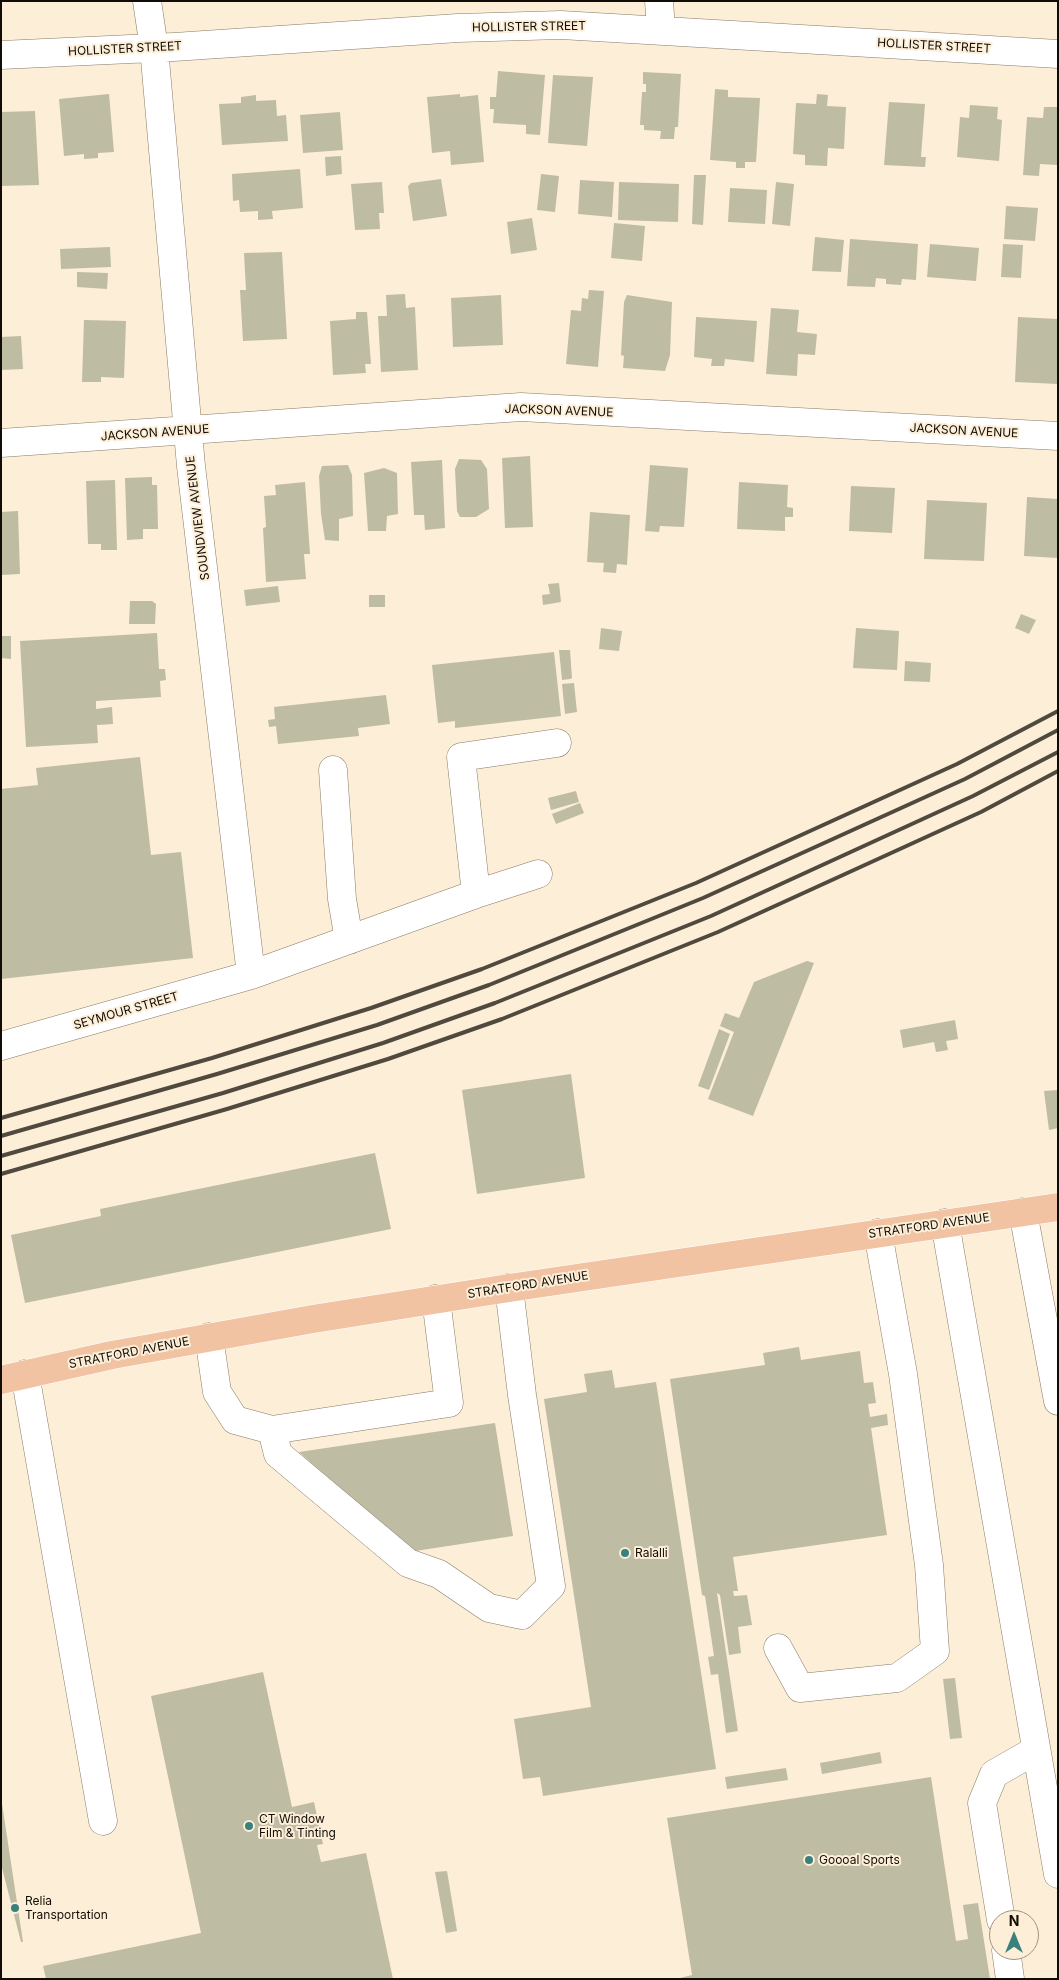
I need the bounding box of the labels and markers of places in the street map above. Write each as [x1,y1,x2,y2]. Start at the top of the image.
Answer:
place label: Ralalli [635,1546,668,1560]
marker: Ralalli [619,1547,631,1559]
place label: CT Window Film & Tinting [259,1812,336,1840]
marker: CT Window Film & Tinting [243,1820,255,1832]
place label: Goooal Sports [819,1853,900,1867]
marker: Goooal Sports [803,1854,815,1866]
place label: Relia Transportation [25,1894,108,1922]
marker: Relia Transportation [9,1902,21,1914]

